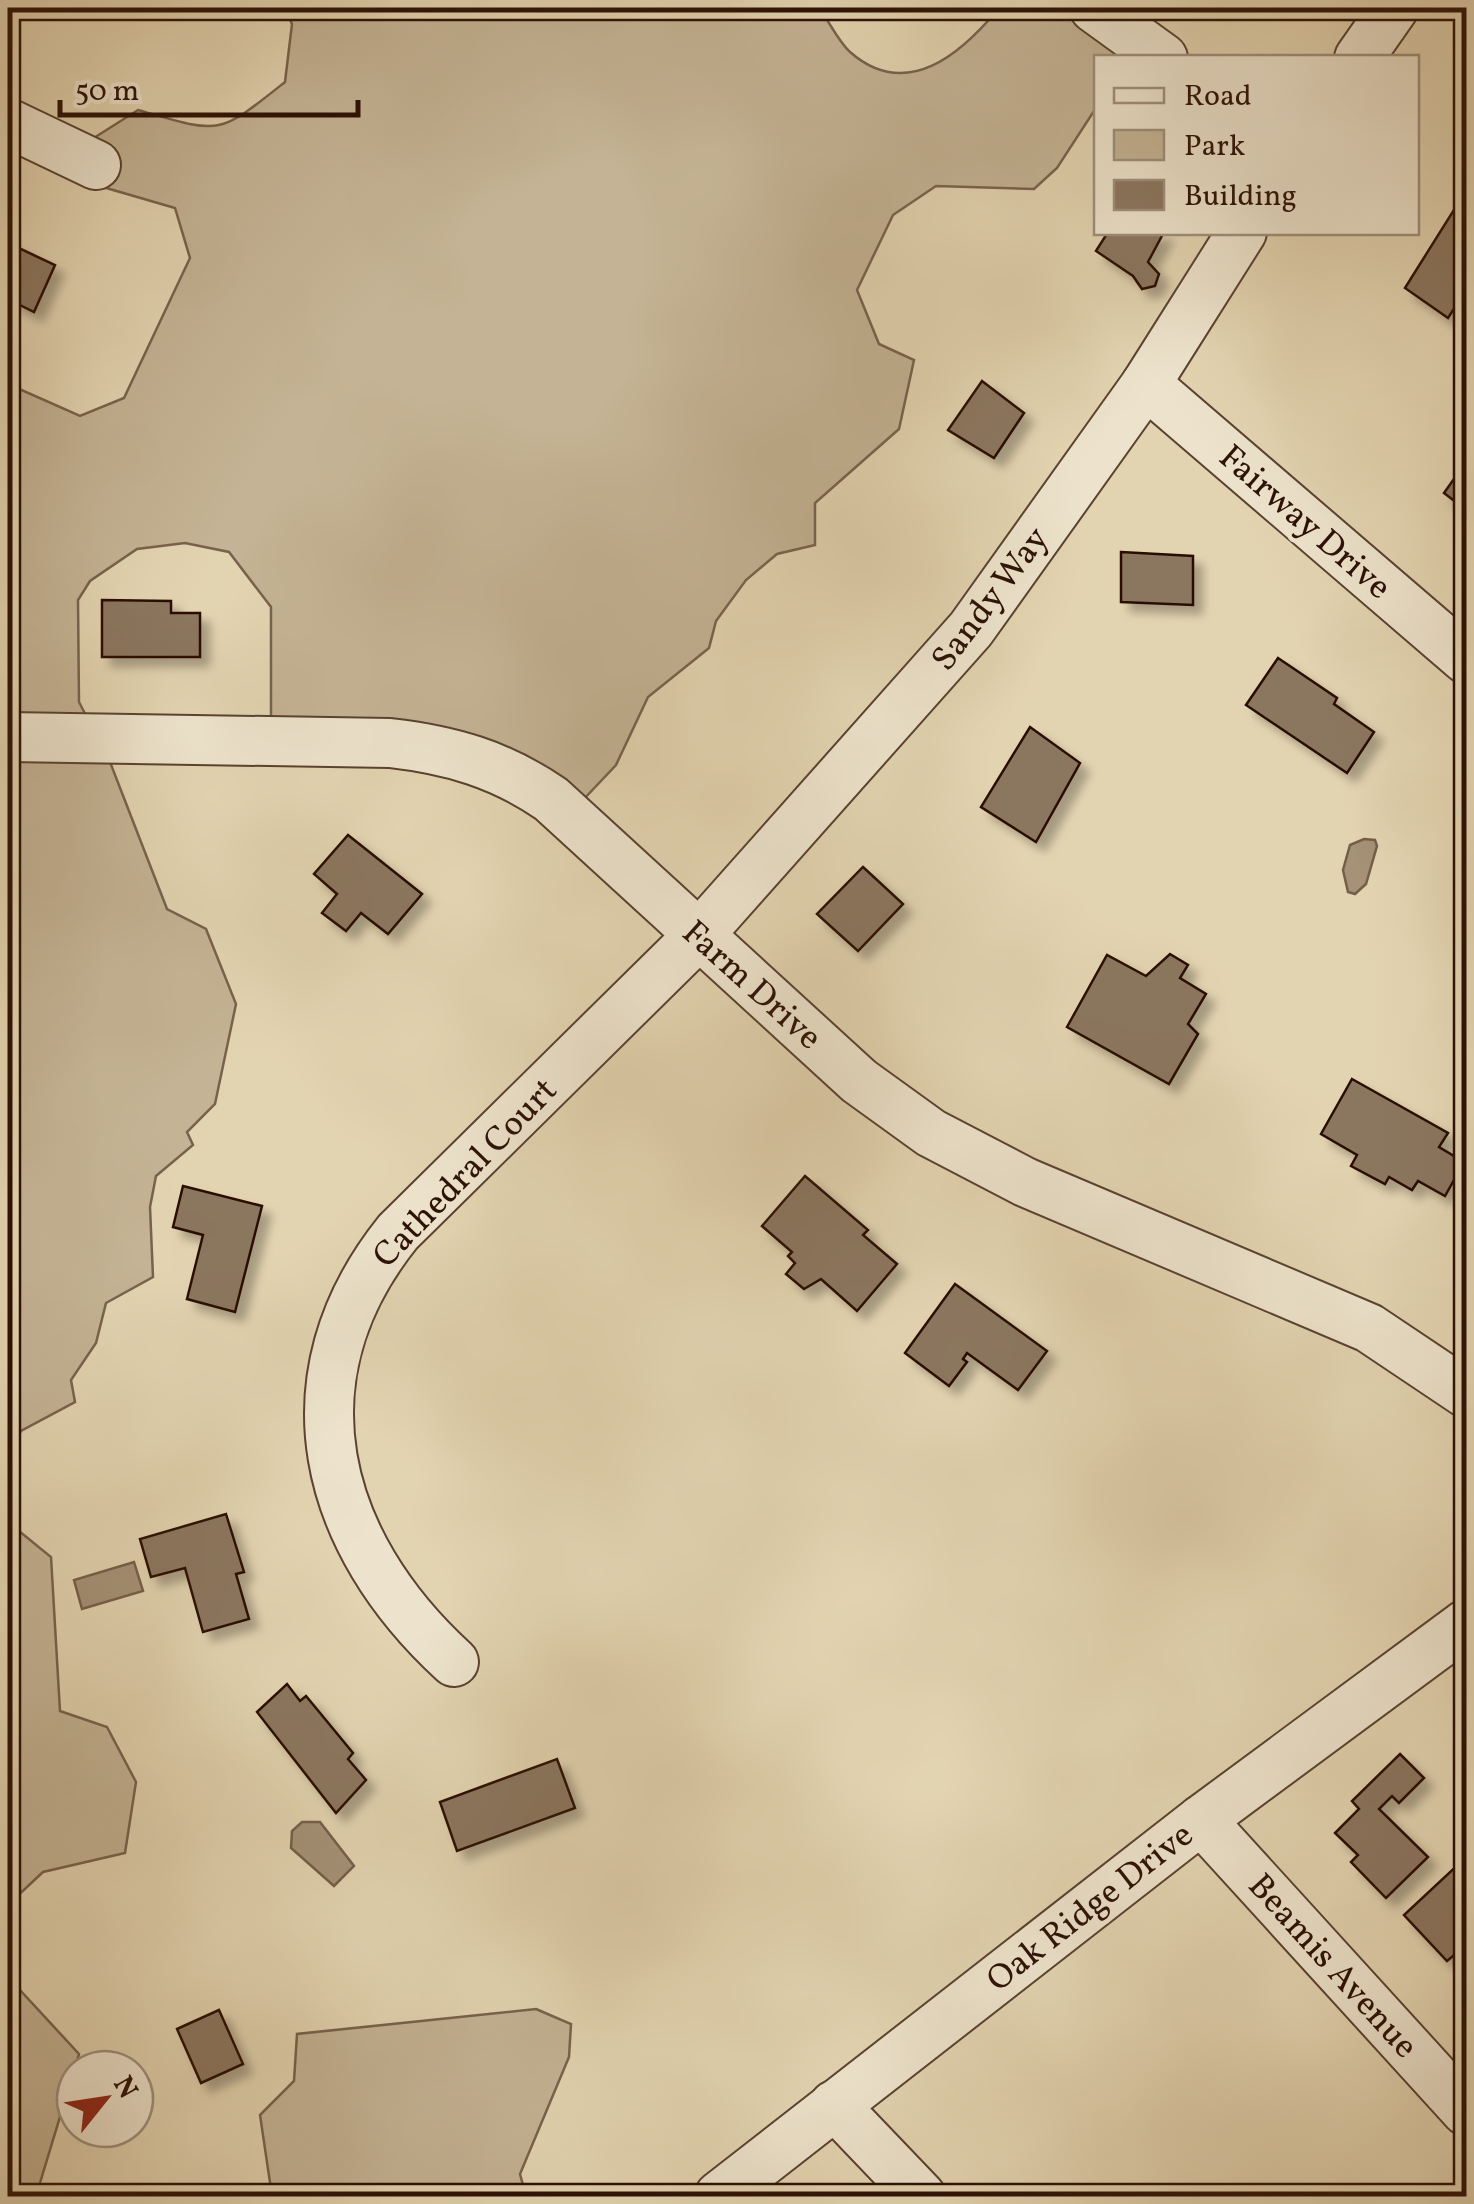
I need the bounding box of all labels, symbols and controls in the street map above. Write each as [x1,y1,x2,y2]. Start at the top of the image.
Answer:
scale bar [60,55,358,117]
legend [1094,55,1419,235]
text: 50 m [75,71,139,113]
text: Road [1184,76,1252,118]
text: Park [1184,126,1245,168]
text: Building [1184,176,1297,218]
street label: Fairway Drive [1207,435,1401,612]
street label: Sandy Way [921,518,1062,682]
street label: Farm Drive [670,910,831,1062]
street label: Cathedral Court [363,1069,569,1280]
street label: Oak Ridge Drive [977,1812,1204,2004]
street label: Beamis Avenue [1236,1864,1428,2070]
north arrow [55,2049,155,2149]
text: N [103,2069,146,2106]

